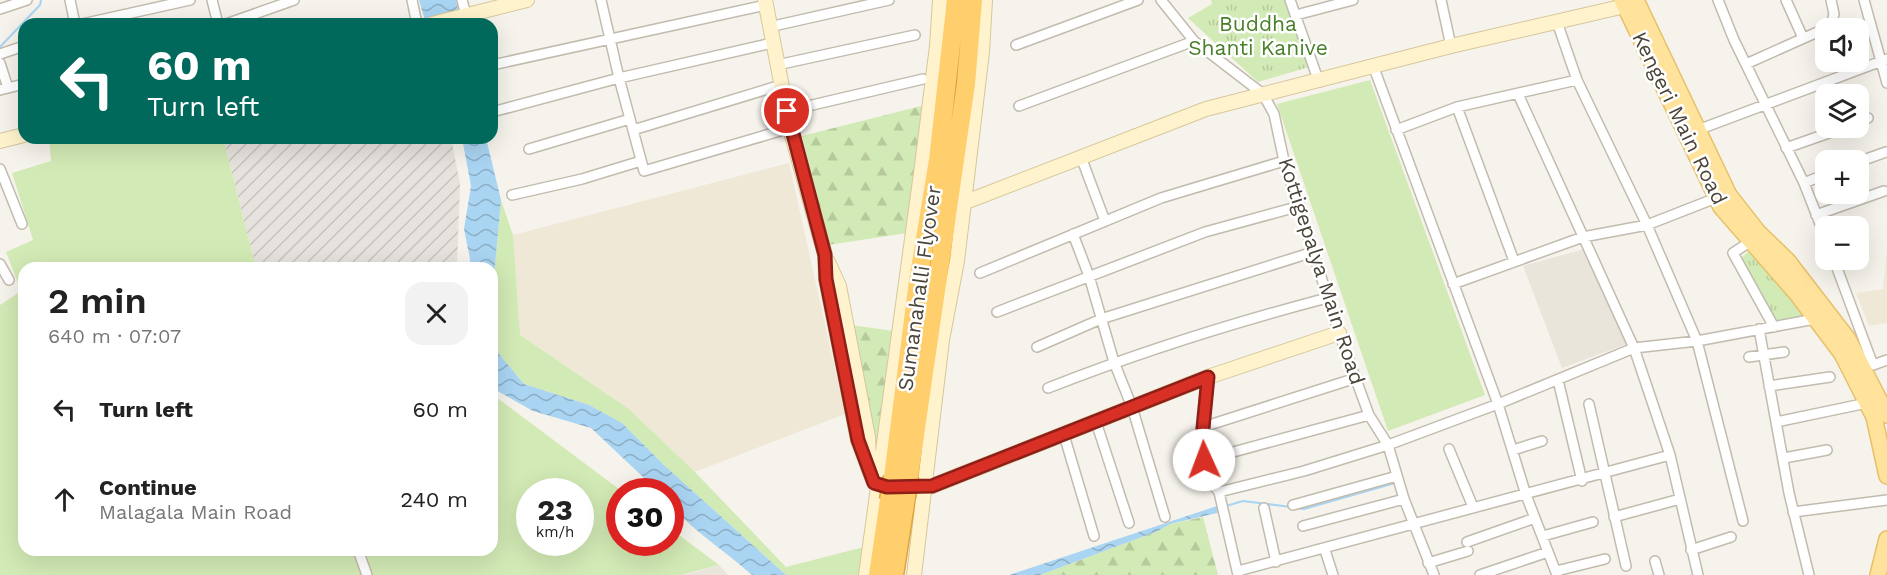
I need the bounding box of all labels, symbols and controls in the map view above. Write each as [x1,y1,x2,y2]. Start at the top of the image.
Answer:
park label: Buddha Shanti Kanive [1188,11,1328,60]
map controls [1815,18,1869,270]
button: sound [1815,18,1869,72]
street label: Kengeri Main Road [1627,27,1733,209]
text: 60 m [147,41,251,90]
icon: left [48,42,126,120]
button: layers [1815,84,1869,138]
pin [761,85,812,136]
text: Turn left [147,91,259,123]
icon: arrive [770,94,803,127]
button: + [1815,150,1869,204]
street label: Kottigepalya Main Road [1273,154,1371,388]
street label: Sumanahalli Flyover [892,183,946,392]
button: − [1815,216,1869,270]
text: 2 min [48,280,147,322]
button: close [405,282,468,345]
text: 640 m · 07:07 [48,324,181,348]
icon: left [48,393,81,426]
text: Turn left [99,397,193,422]
text: 60 m [412,397,468,422]
position arrow [1172,428,1236,492]
text: Continue [99,475,197,500]
speed limit sign: 30 [606,478,684,556]
icon: ahead [48,483,81,516]
text: 240 m [400,487,468,512]
text: 23 [537,492,573,527]
text: Malagala Main Road [99,500,292,524]
text: km/h [536,523,574,541]

